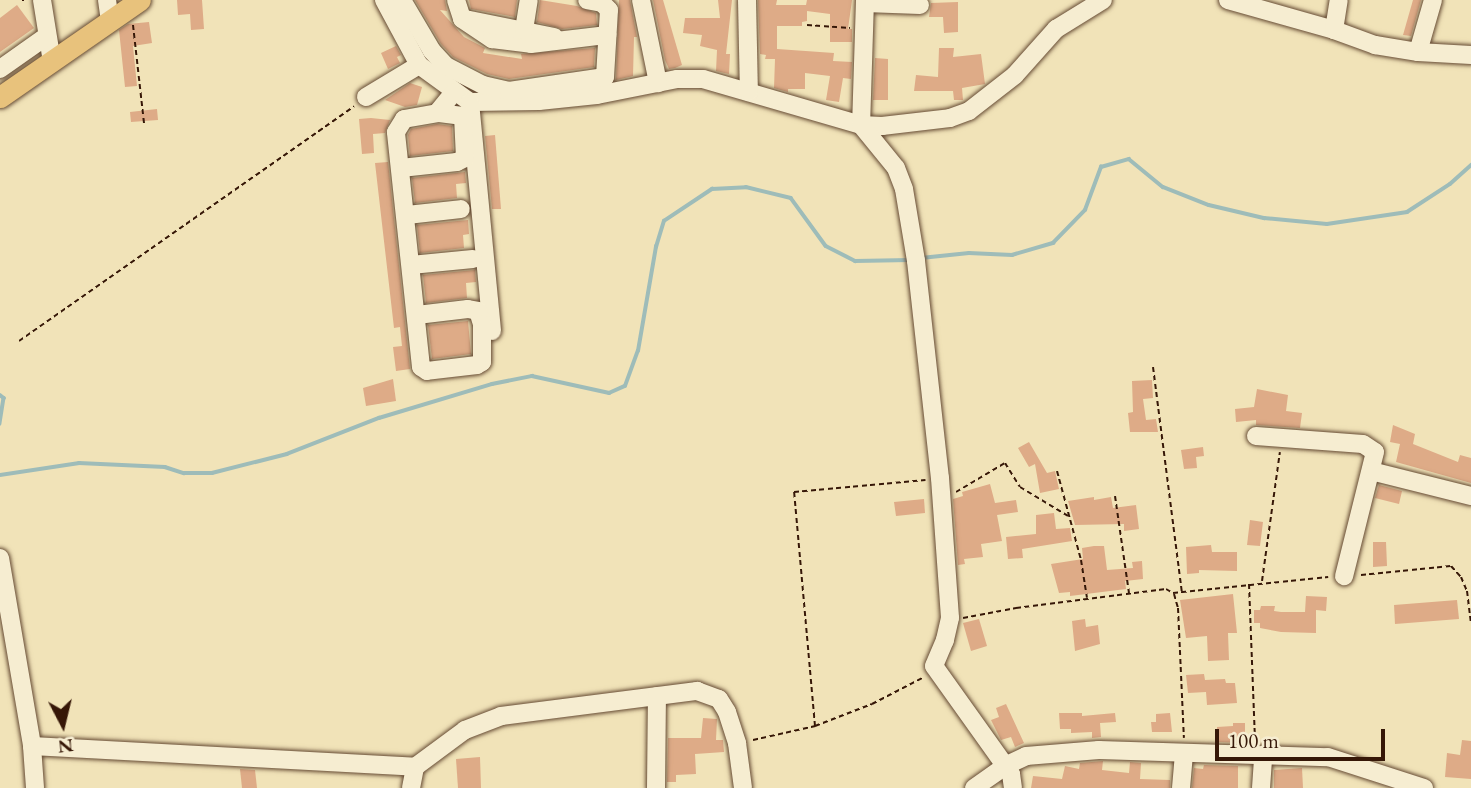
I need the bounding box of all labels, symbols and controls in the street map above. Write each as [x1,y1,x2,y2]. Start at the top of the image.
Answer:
north arrow [28,690,98,760]
scale bar [1219,714,1389,758]
text: 100 m [1228,727,1279,754]
text: N [56,733,75,760]

